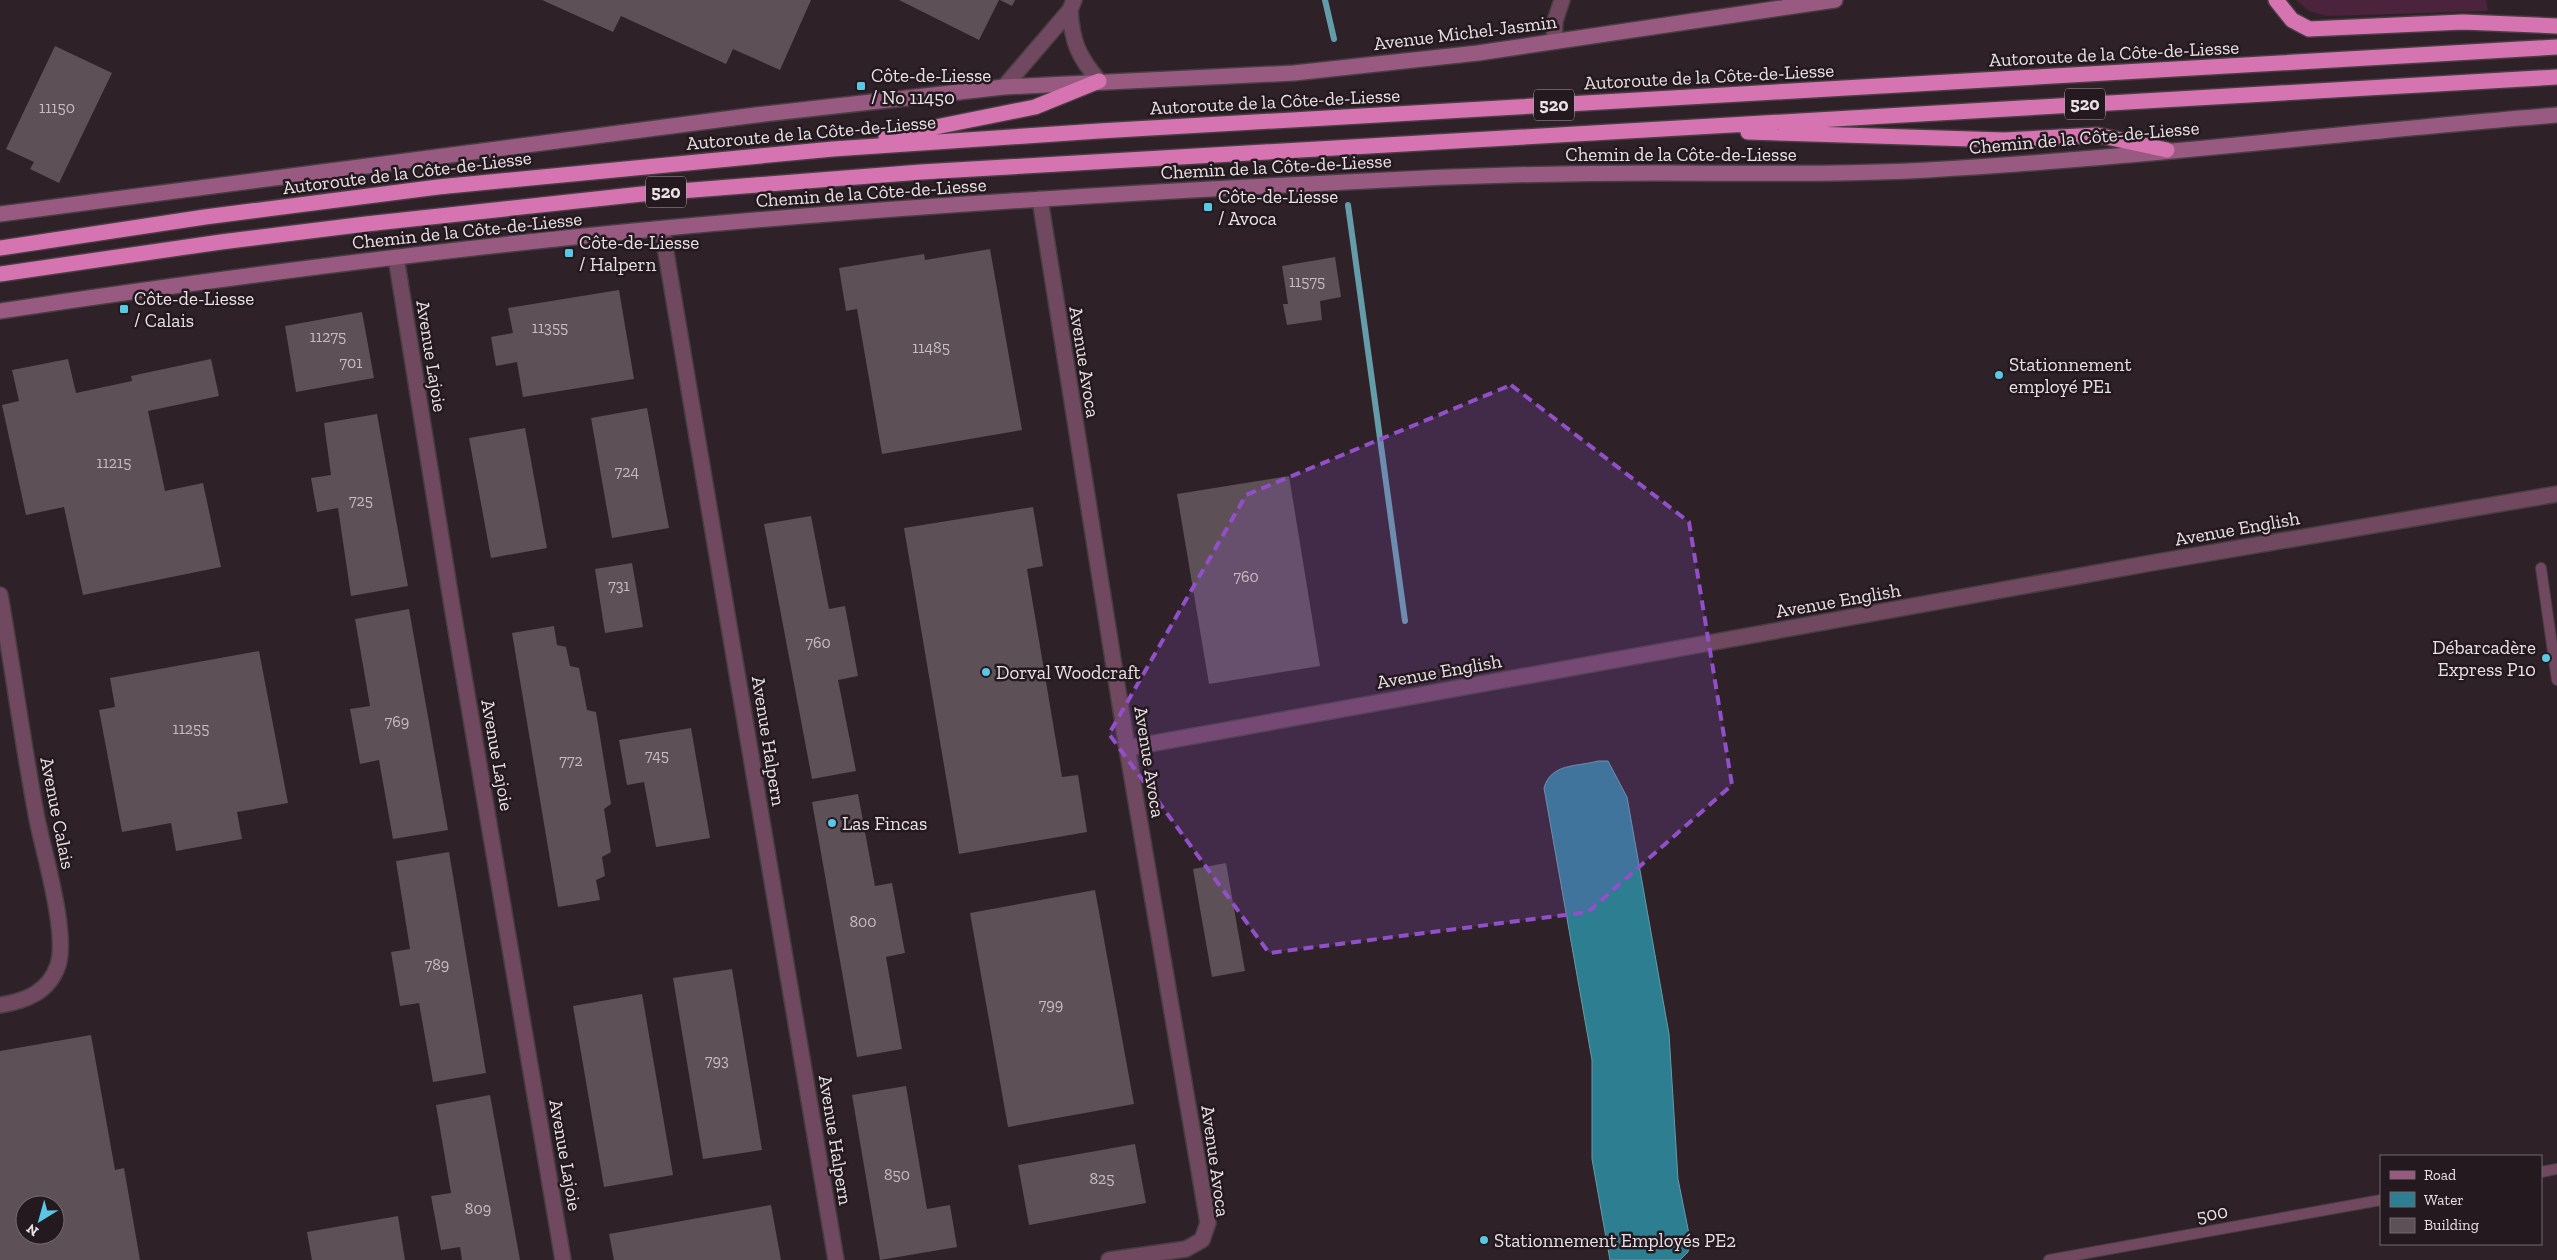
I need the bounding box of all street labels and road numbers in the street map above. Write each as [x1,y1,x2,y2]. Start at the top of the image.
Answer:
street label: Avenue Michel-Jasmin [1372,10,1558,55]
street label: Autoroute de la Côte-de-Liesse [1988,35,2240,72]
street label: Autoroute de la Côte-de-Liesse [1583,58,1835,95]
street label: Autoroute de la Côte-de-Liesse [1149,83,1401,120]
road number: 520 [2065,88,2105,120]
road number: 520 [1534,90,1574,120]
street label: Autoroute de la Côte-de-Liesse [685,110,937,155]
street label: Chemin de la Côte-de-Liesse [1968,116,2200,159]
street label: Chemin de la Côte-de-Liesse [1565,143,1797,166]
street label: Autoroute de la Côte-de-Liesse [281,146,533,199]
street label: Chemin de la Côte-de-Liesse [1160,149,1392,184]
street label: Chemin de la Côte-de-Liesse [755,173,987,212]
road number: 520 [646,176,686,208]
street label: Chemin de la Côte-de-Liesse [351,207,583,254]
street label: Avenue Lajoie [411,299,452,414]
street label: Avenue Avoca [1064,305,1105,419]
street label: Avenue English [2173,506,2302,551]
street label: Avenue English [1774,578,1903,623]
street label: Avenue English [1375,649,1504,694]
street label: Avenue Halpern [747,675,790,808]
street label: Avenue Lajoie [476,698,519,813]
street label: Avenue Avoca [1129,705,1170,819]
street label: Avenue Calais [35,755,80,871]
street label: Avenue Halpern [814,1074,857,1207]
street label: Avenue Lajoie [544,1098,587,1213]
street label: Avenue Avoca [1196,1104,1235,1218]
street label: 500 [2195,1199,2230,1228]

